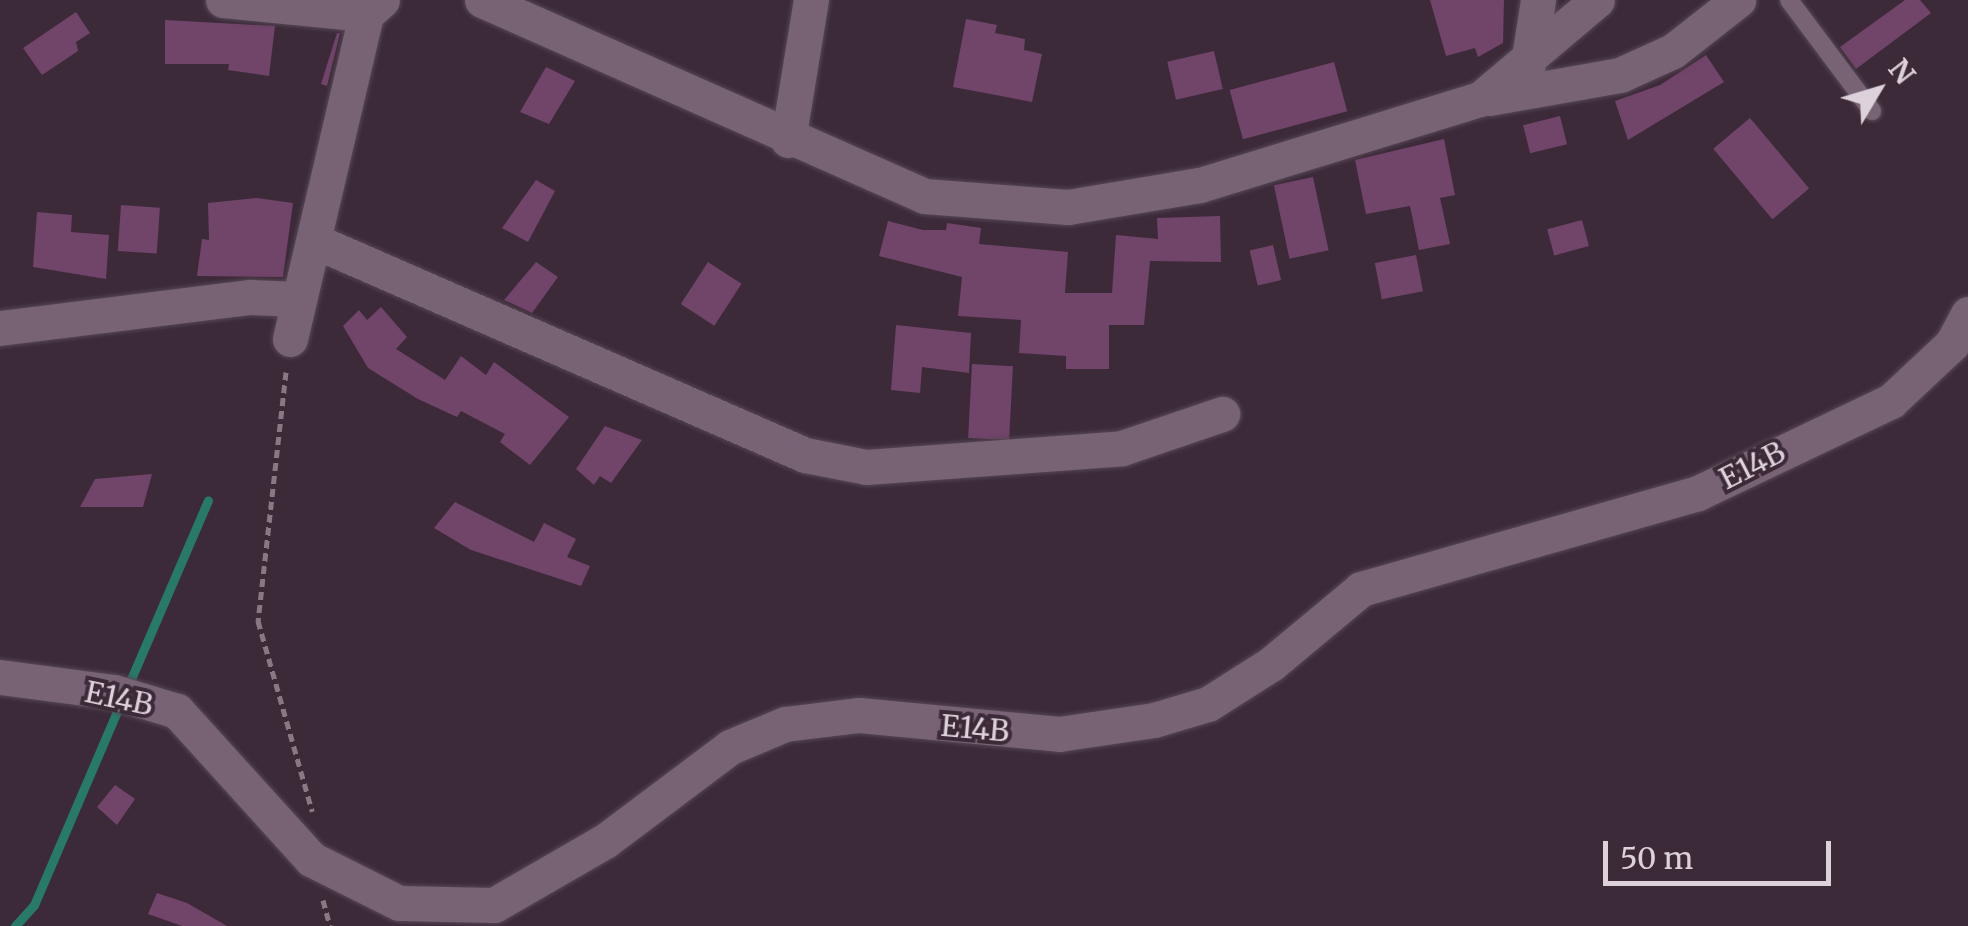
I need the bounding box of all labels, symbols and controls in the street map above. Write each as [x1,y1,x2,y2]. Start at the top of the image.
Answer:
north arrow [1828,40,1928,140]
text: N [1881,52,1923,91]
street label: E14B [1713,433,1791,497]
street label: E14B [82,673,156,723]
street label: E14B [939,707,1011,749]
scale bar [1608,821,1836,883]
text: 50 m [1620,839,1693,877]

